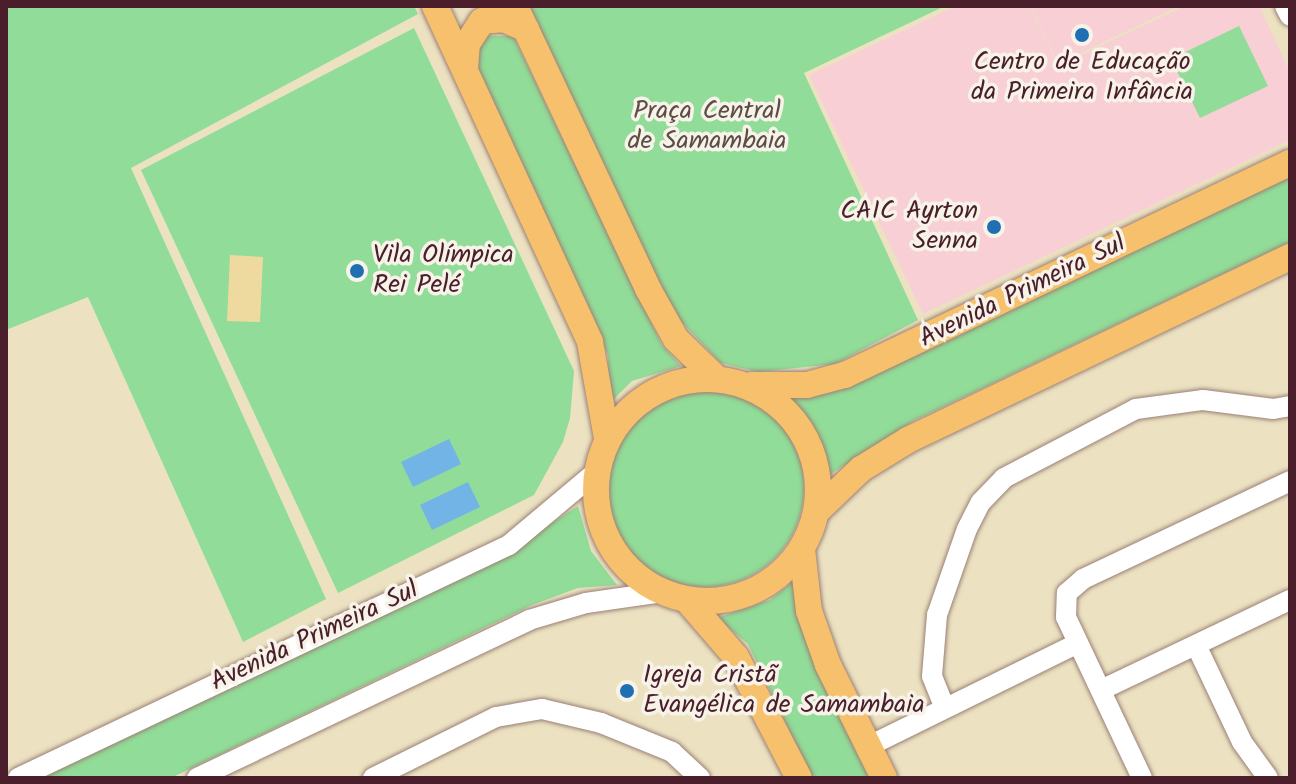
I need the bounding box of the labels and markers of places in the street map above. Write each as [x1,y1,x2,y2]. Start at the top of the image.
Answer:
marker: Centro de Educação da Primeira Infância [1073,26,1091,44]
place label: Centro de Educação da Primeira Infância [971,47,1193,108]
place label: CAIC Ayrton Senna [840,196,978,258]
marker: CAIC Ayrton Senna [985,218,1003,236]
place label: Vila Olímpica Rei Pelé [373,240,514,302]
marker: Vila Olímpica Rei Pelé [348,262,366,280]
place label: Igreja Cristã Evangélica de Samambaia [643,660,925,722]
marker: Igreja Cristã Evangélica de Samambaia [618,682,636,700]

